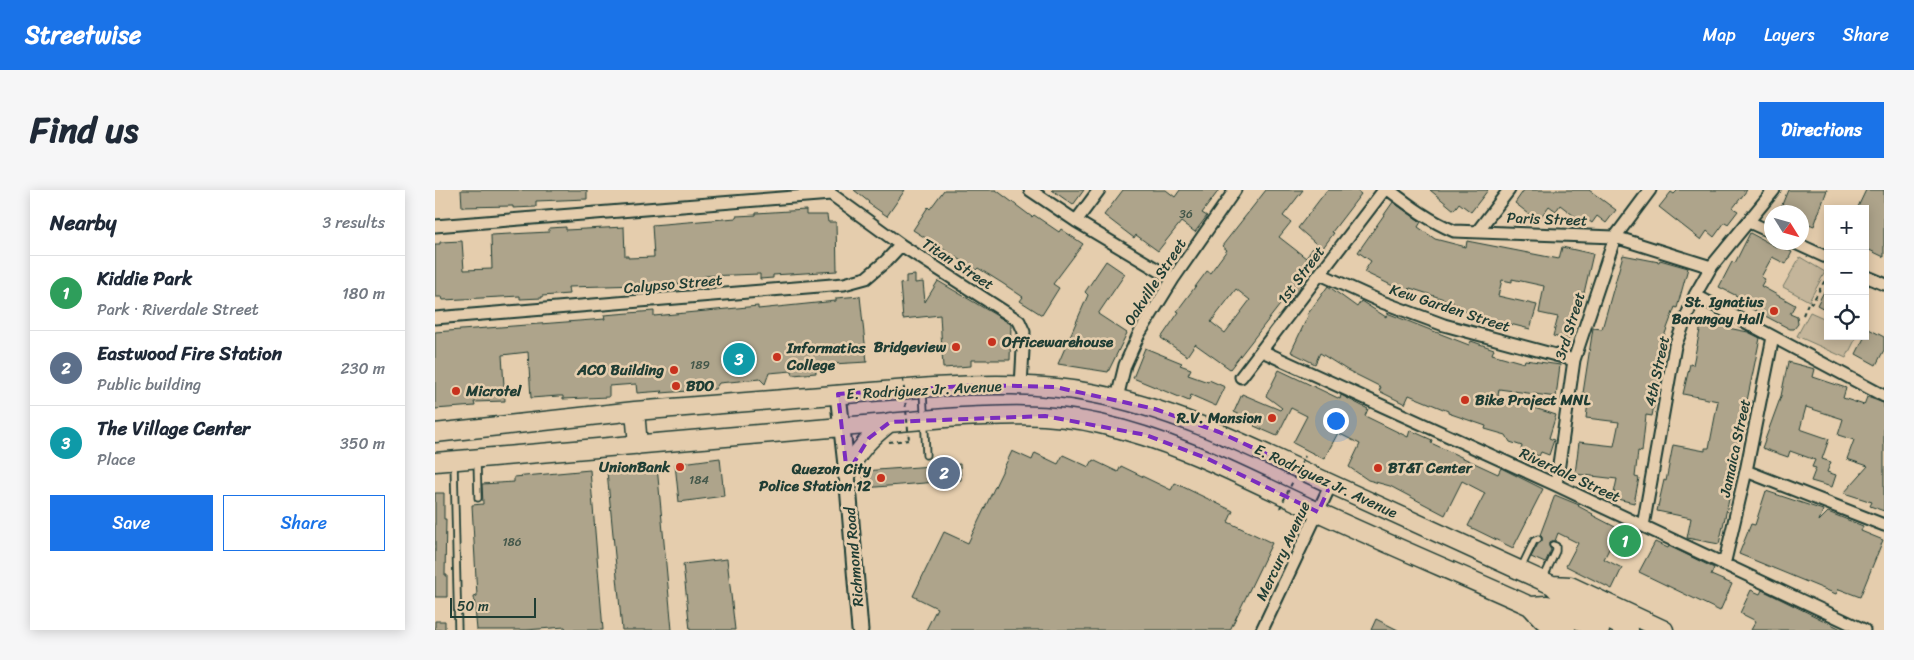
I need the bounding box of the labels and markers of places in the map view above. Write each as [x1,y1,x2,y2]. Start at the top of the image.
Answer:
place label: St. Ignatius Barangay Hall [1672,289,1765,332]
marker: St. Ignatius Barangay Hall [1768,305,1780,317]
place label: Officewarehouse [1001,329,1114,355]
place label: Bridgeview [874,334,947,360]
place label: Informatics College [786,335,867,378]
marker: Officewarehouse [986,336,998,348]
pin: 3 [723,340,755,378]
marker: Bridgeview [950,341,962,353]
marker: Informatics College [771,351,783,363]
place label: ACO Building [576,357,664,383]
marker: ACO Building [668,364,680,376]
place label: BDO [686,373,714,399]
place label: Microtel [465,378,522,404]
marker: BDO [670,380,682,392]
marker: Microtel [450,385,462,397]
place label: Bike Project MNL [1475,387,1591,413]
marker: Bike Project MNL [1459,394,1471,406]
place label: R.V. Mansion [1176,405,1263,431]
marker: R.V. Mansion [1266,412,1278,424]
place label: UnionBank [599,454,671,480]
pin: 2 [928,454,960,492]
place label: BT&T Center [1388,455,1474,481]
place label: Quezon City Police Station 12 [759,456,872,499]
marker: UnionBank [674,461,686,473]
marker: BT&T Center [1372,462,1384,474]
marker: Quezon City Police Station 12 [875,472,887,484]
pin: 1 [1609,522,1641,560]

